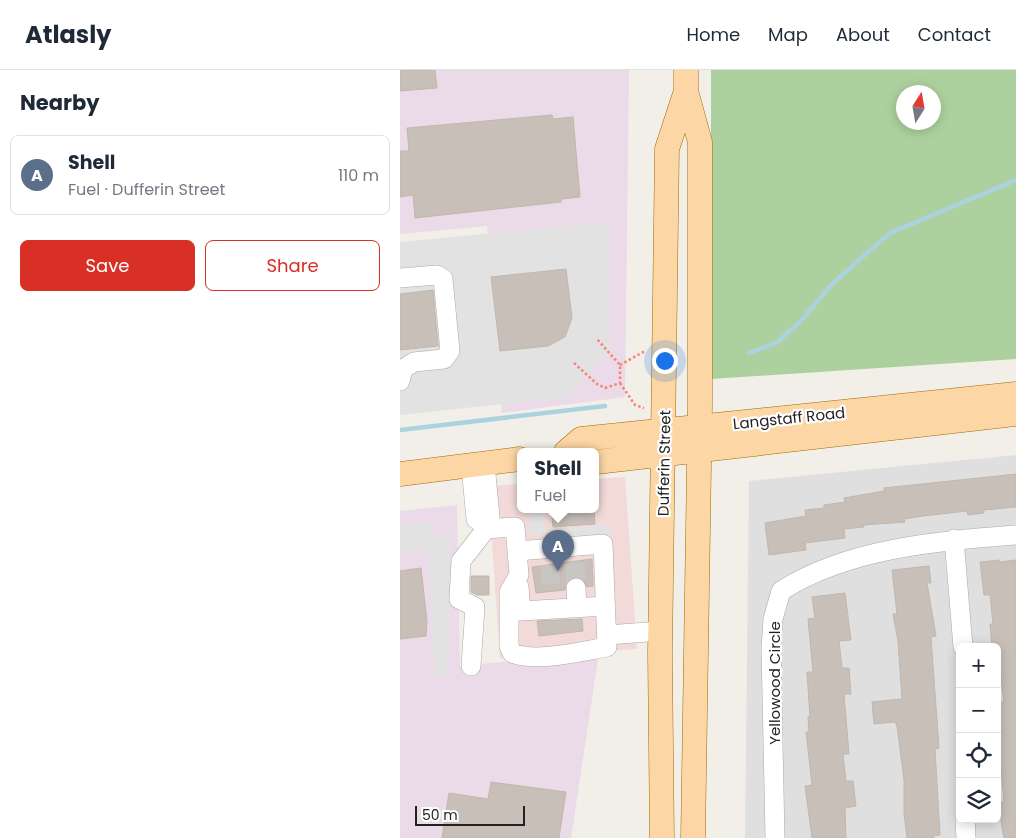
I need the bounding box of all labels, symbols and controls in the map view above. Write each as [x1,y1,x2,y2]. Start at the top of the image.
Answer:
text: Atlasly [25,18,111,51]
text: Home [686,22,740,47]
text: Map [768,22,808,47]
text: About [836,22,890,47]
text: Contact [918,22,991,47]
north arrow [896,85,941,130]
text: Nearby [20,88,100,117]
text: Shell [68,149,115,176]
text: A [31,164,43,187]
text: 110 m [338,164,379,187]
text: Fuel · Dufferin Street [68,178,225,201]
button: Save [20,240,195,291]
button: Share [205,240,380,291]
your location [652,348,678,374]
street label: Langstaff Road [732,402,846,434]
street label: Dufferin Street [653,410,675,516]
popup [517,448,599,513]
text: Shell [534,455,582,482]
text: Fuel [534,484,566,507]
pin: A [542,530,574,571]
street label: Yellowood Circle [764,621,785,745]
map controls [956,643,1001,823]
button: + [956,643,1001,688]
button: − [956,688,1001,733]
button: locate [956,733,1001,778]
button: layers [956,778,1001,823]
scale bar [415,803,525,826]
text: 50 m [422,805,458,825]

